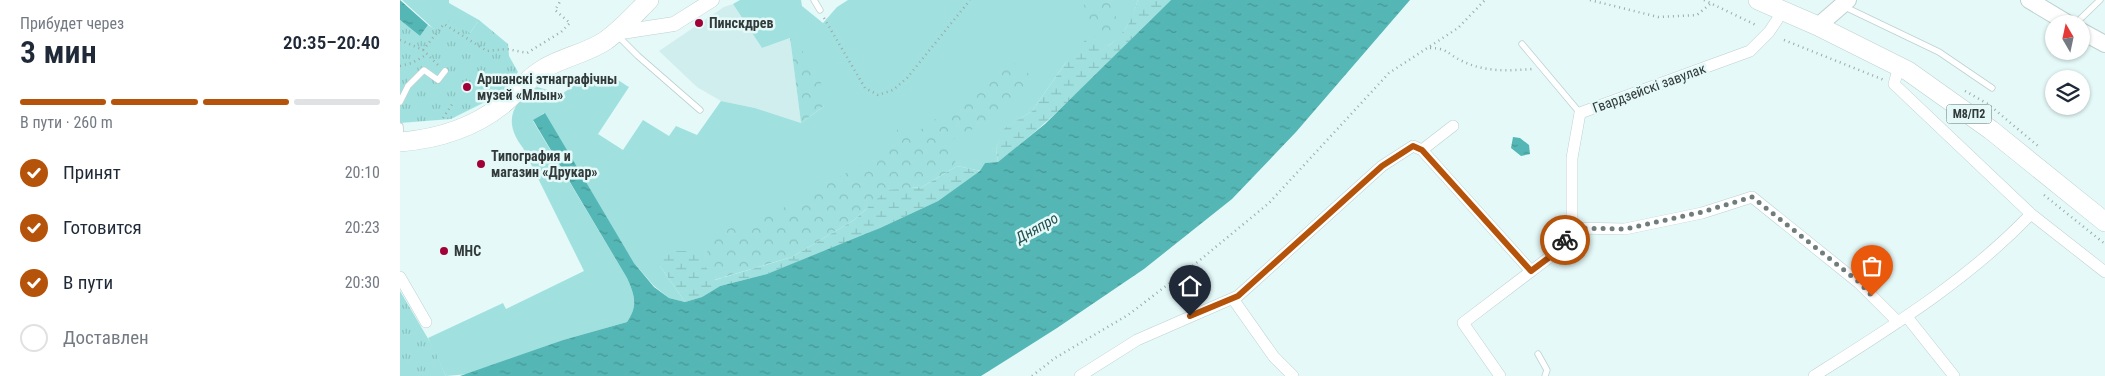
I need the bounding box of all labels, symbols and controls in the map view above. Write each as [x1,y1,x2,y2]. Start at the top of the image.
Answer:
text: Прибудет через [20,14,124,33]
place label: Пинскдрев [709,15,773,31]
north arrow [2045,15,2090,60]
map controls [2045,15,2090,115]
marker: Пинскдрев [693,17,705,29]
text: 20:35–20:40 [283,31,380,54]
text: 3 мин [20,33,97,71]
street label: Гвардзейскі завулак [1590,60,1708,116]
button: layers [2045,70,2090,115]
place label: Аршанскі этнаграфічны музей «Млын» [477,71,617,103]
marker: Аршанскі этнаграфічны музей «Млын» [461,81,473,93]
road number: М8/П2 [1946,105,1992,124]
text: В пути · 260 m [20,113,113,132]
place label: Типография и магазин «Друкар» [491,148,598,180]
marker: Типография и магазин «Друкар» [475,158,487,170]
icon: check [20,159,48,187]
text: Принят [63,161,121,184]
text: 20:10 [345,163,380,182]
water label: Дняпро [1012,209,1061,247]
icon: check [20,214,48,242]
courier [1540,215,1590,265]
text: Готовится [63,216,142,239]
text: 20:23 [345,218,380,237]
icon: bike [1551,226,1579,254]
place label: МНС [454,243,481,259]
marker: МНС [438,245,450,257]
pin [1851,245,1893,296]
icon: bag [1858,252,1886,280]
pin [1169,265,1211,316]
icon: check [20,269,48,297]
text: В пути [63,271,113,294]
icon: home [1176,272,1204,300]
text: 20:30 [345,273,380,292]
text: Доставлен [63,326,149,349]

